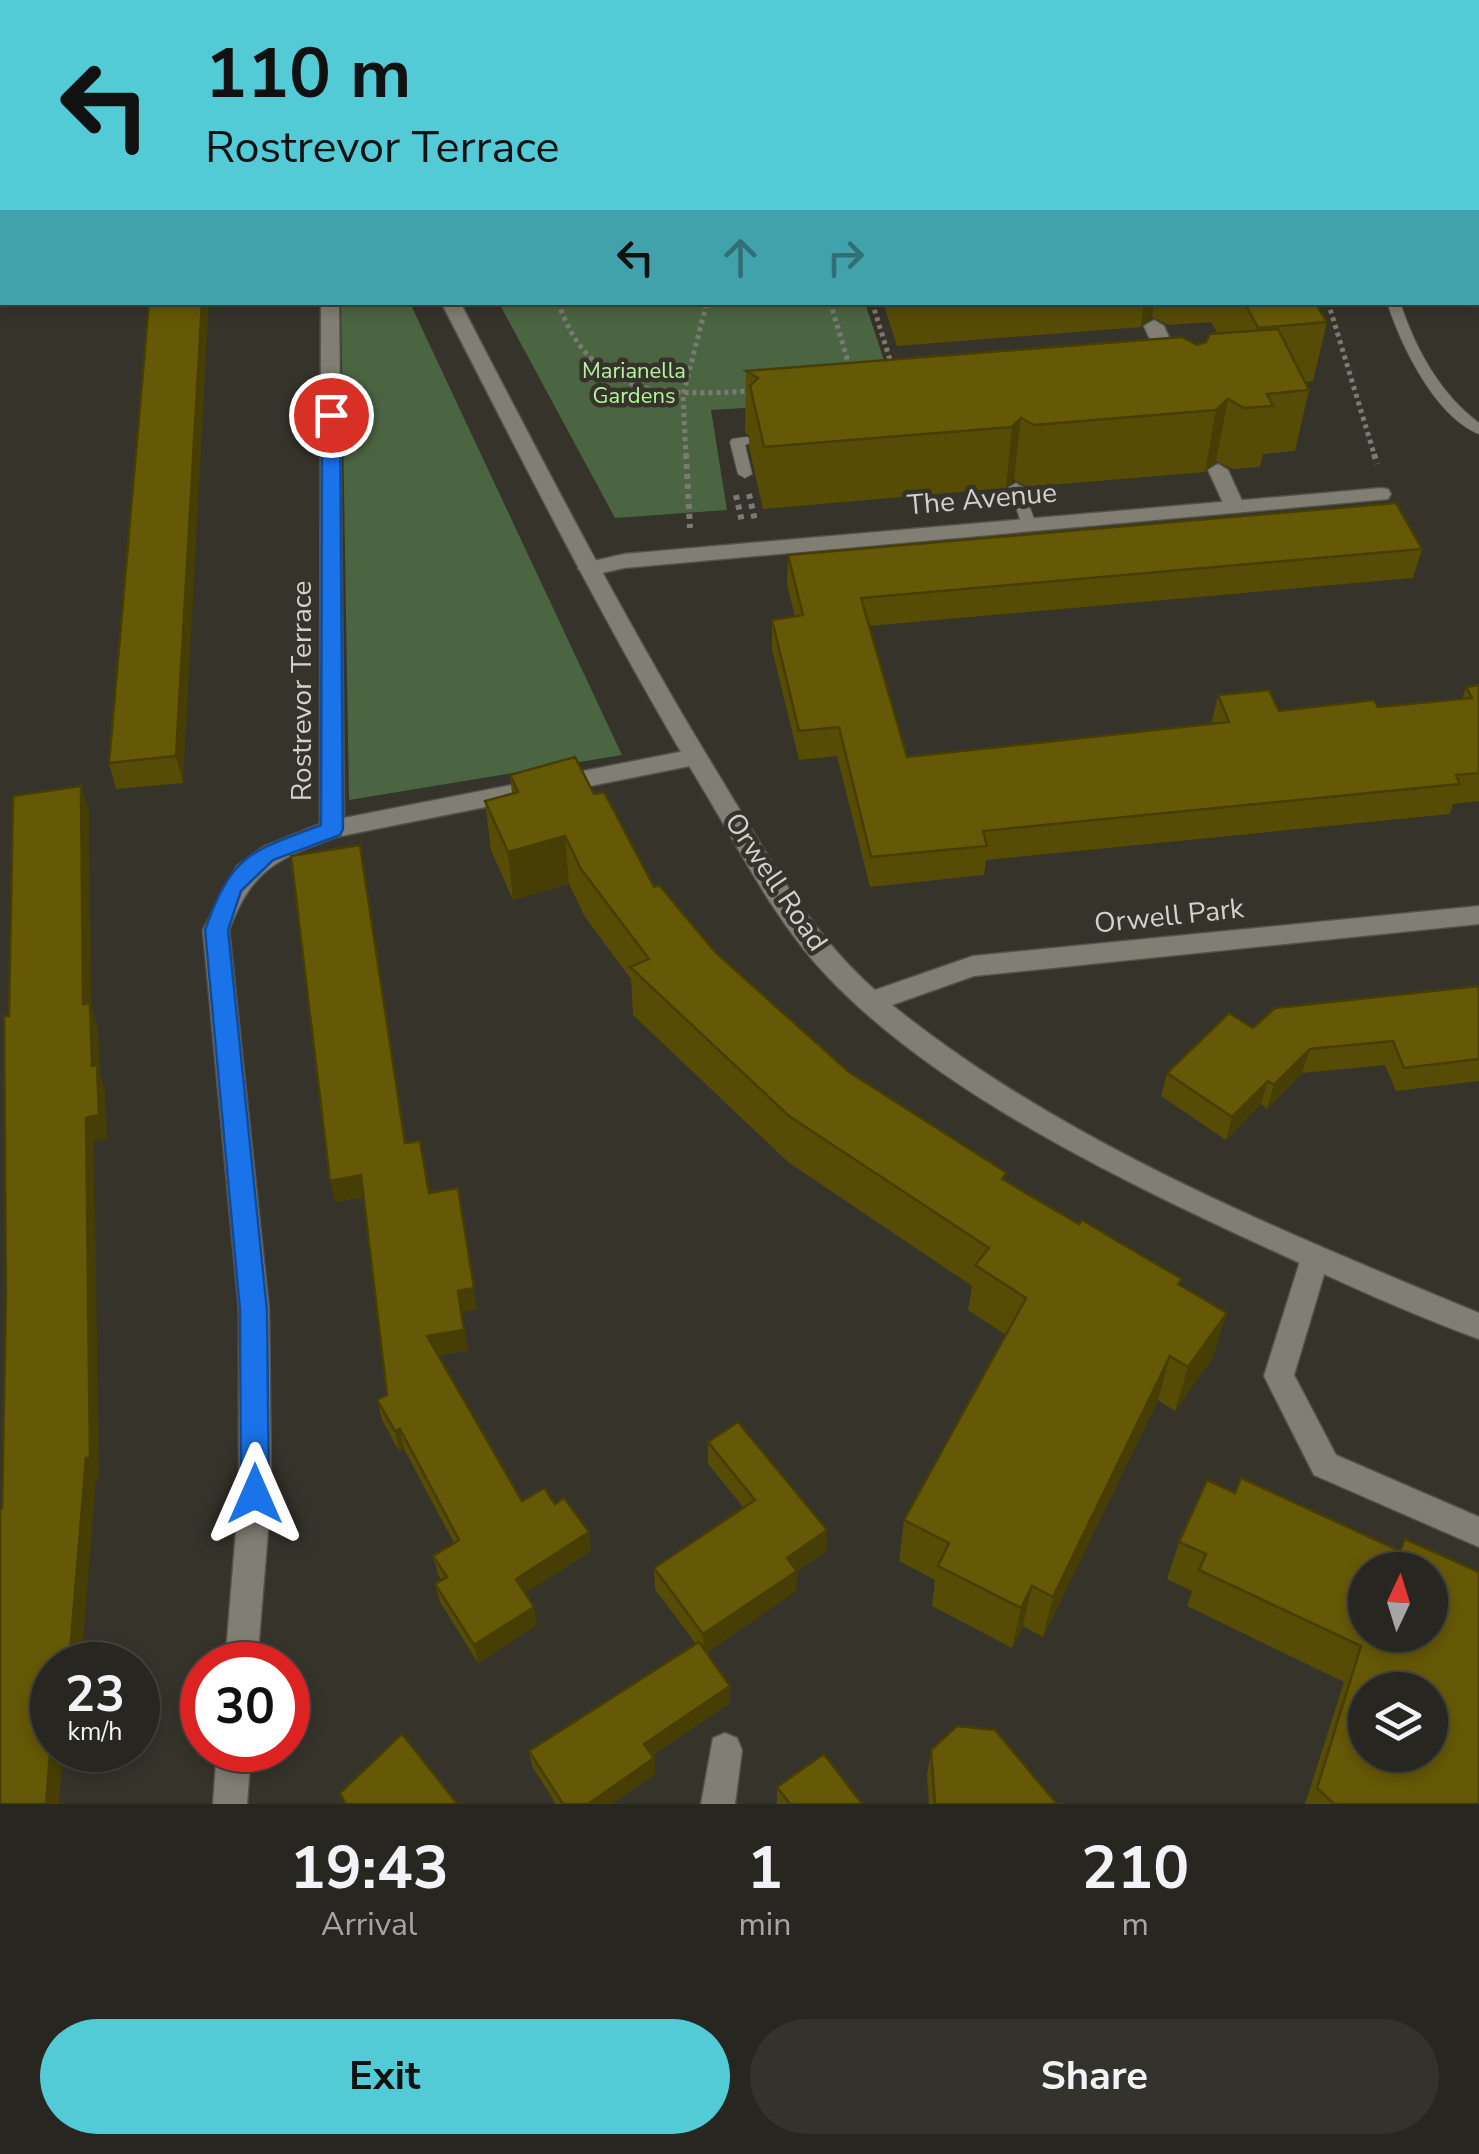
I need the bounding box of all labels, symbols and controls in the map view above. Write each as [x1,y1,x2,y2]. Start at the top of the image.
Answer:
text: 110 m [205,26,411,122]
icon: left [40,40,170,170]
text: Rostrevor Terrace [205,117,560,178]
icon: left [608,230,663,285]
icon: ahead [713,230,768,285]
icon: right [818,230,873,285]
park label: Marianella Gardens [582,356,686,411]
pin [289,373,374,458]
icon: arrive [304,388,359,443]
street label: The Avenue [906,474,1058,524]
street label: Rostrevor Terrace [283,581,321,801]
street label: Orwell Road [716,805,836,959]
street label: Orwell Park [1092,889,1247,943]
position arrow [203,1442,307,1546]
north arrow [1348,1552,1448,1652]
map controls [1348,1552,1448,1772]
speed limit sign: 30 [180,1642,310,1772]
text: 23 [65,1660,125,1729]
button: layers [1348,1672,1448,1772]
text: km/h [67,1715,123,1749]
text: 19:43 [290,1827,449,1909]
text: 1 [747,1827,783,1909]
text: 210 [1081,1827,1189,1909]
text: Arrival [321,1903,417,1946]
text: min [738,1903,791,1946]
text: m [1121,1903,1149,1946]
button: Exit [40,2019,730,2134]
button: Share [750,2019,1439,2134]

